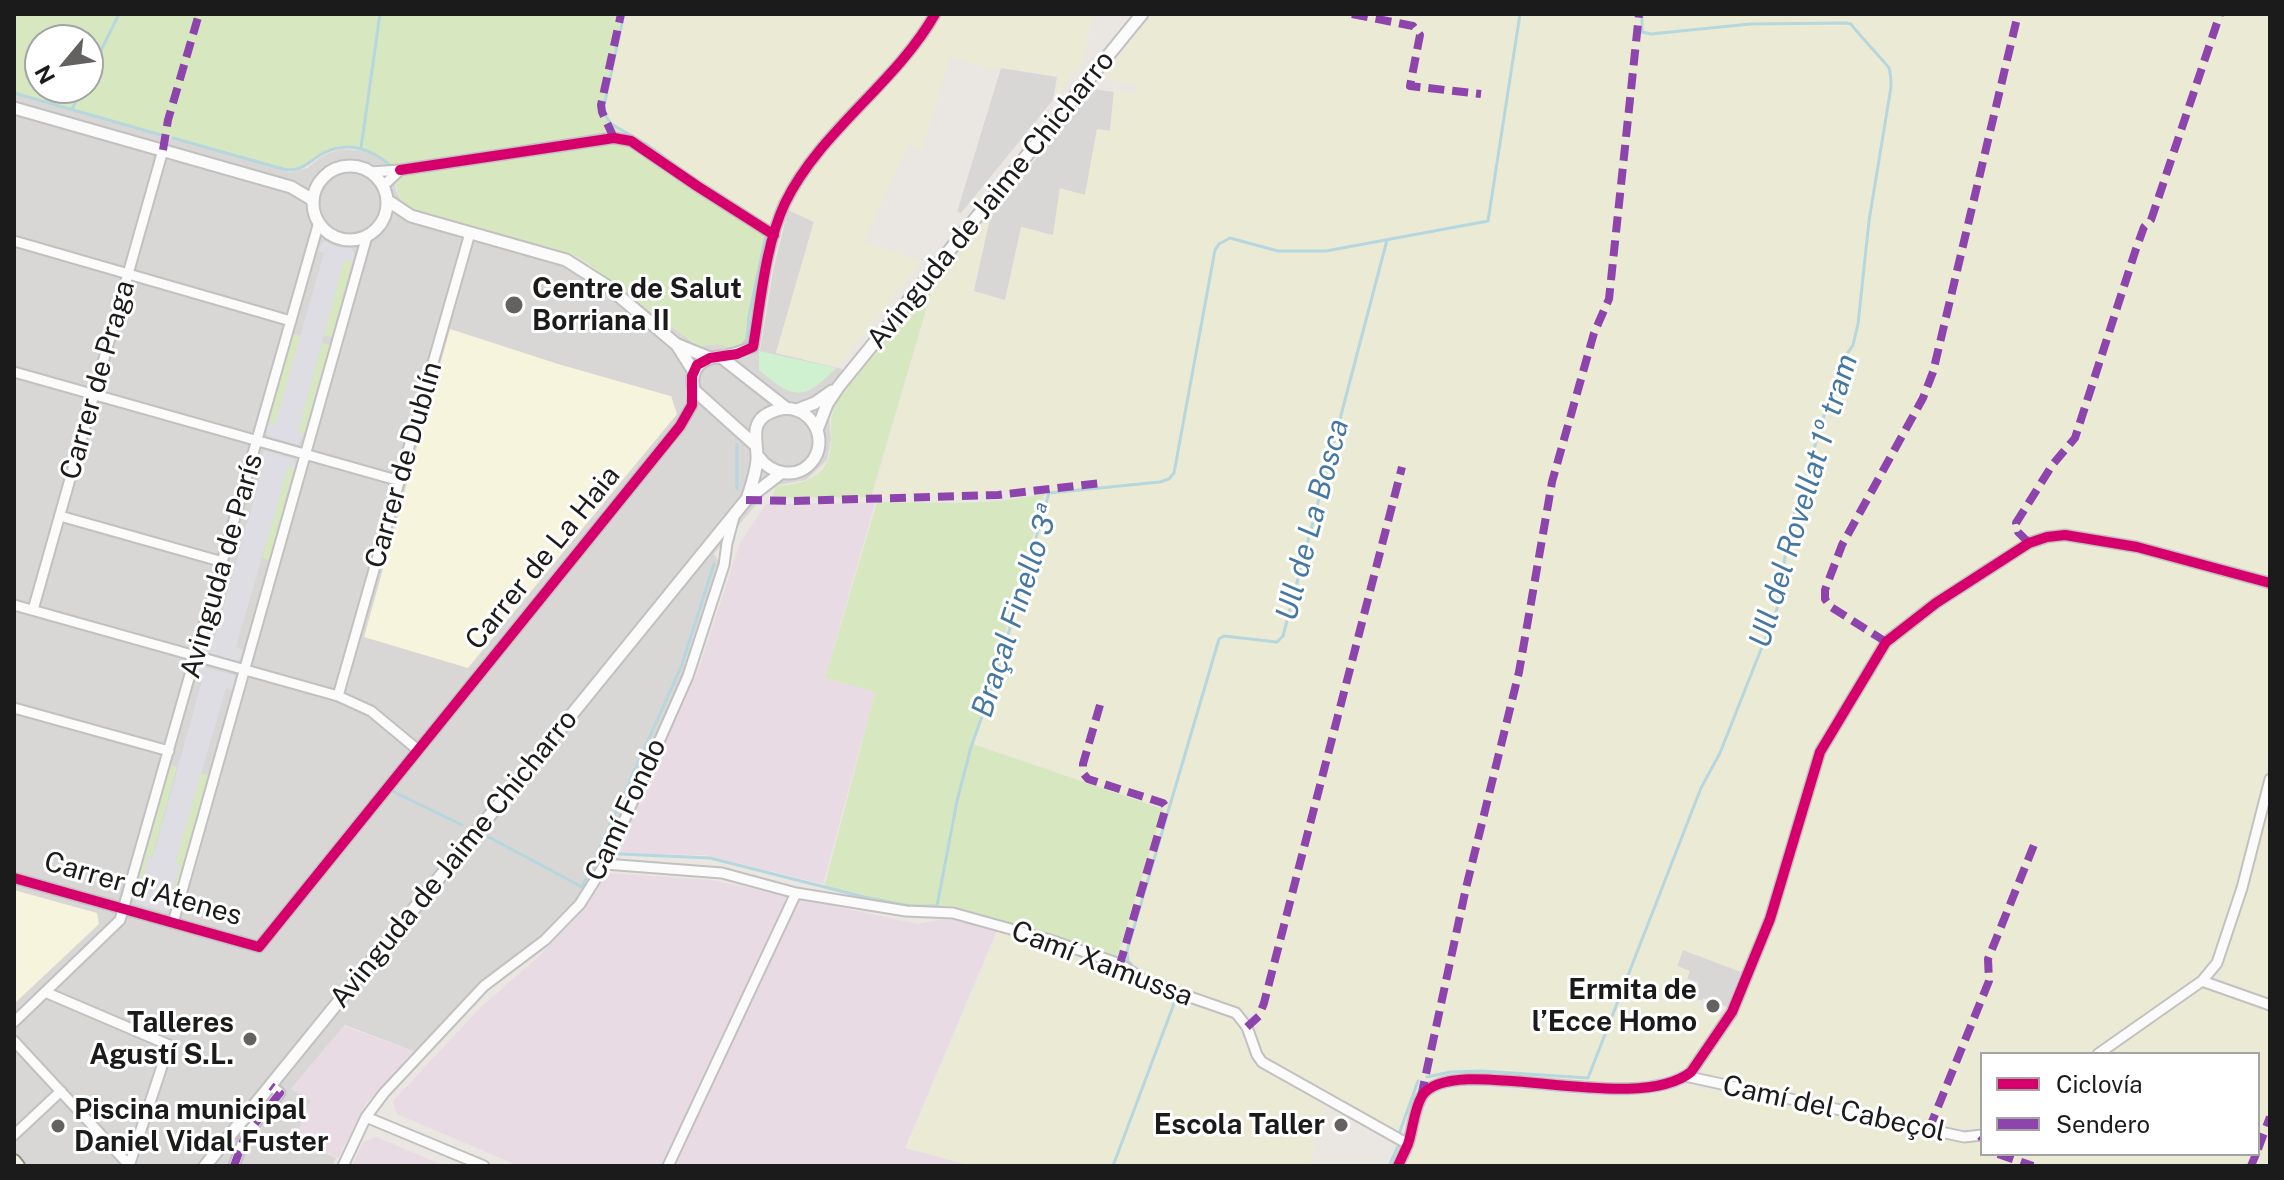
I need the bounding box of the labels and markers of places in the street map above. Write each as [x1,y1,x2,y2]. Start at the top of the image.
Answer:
place label: Centre de Salut Borriana II [532,272,742,338]
marker: Centre de Salut Borriana II [503,294,525,316]
place label: Ermita de l’Ecce Homo [1532,973,1697,1039]
marker: Ermita de l’Ecce Homo [1704,997,1722,1015]
place label: Talleres Agustí S.L. [89,1006,234,1072]
marker: Talleres Agustí S.L. [241,1030,259,1048]
place label: Piscina municipal Daniel Vidal Fuster [74,1093,328,1159]
place label: Escola Taller [1154,1108,1325,1142]
marker: Escola Taller [1332,1116,1350,1134]
marker: Piscina municipal Daniel Vidal Fuster [49,1117,67,1135]

